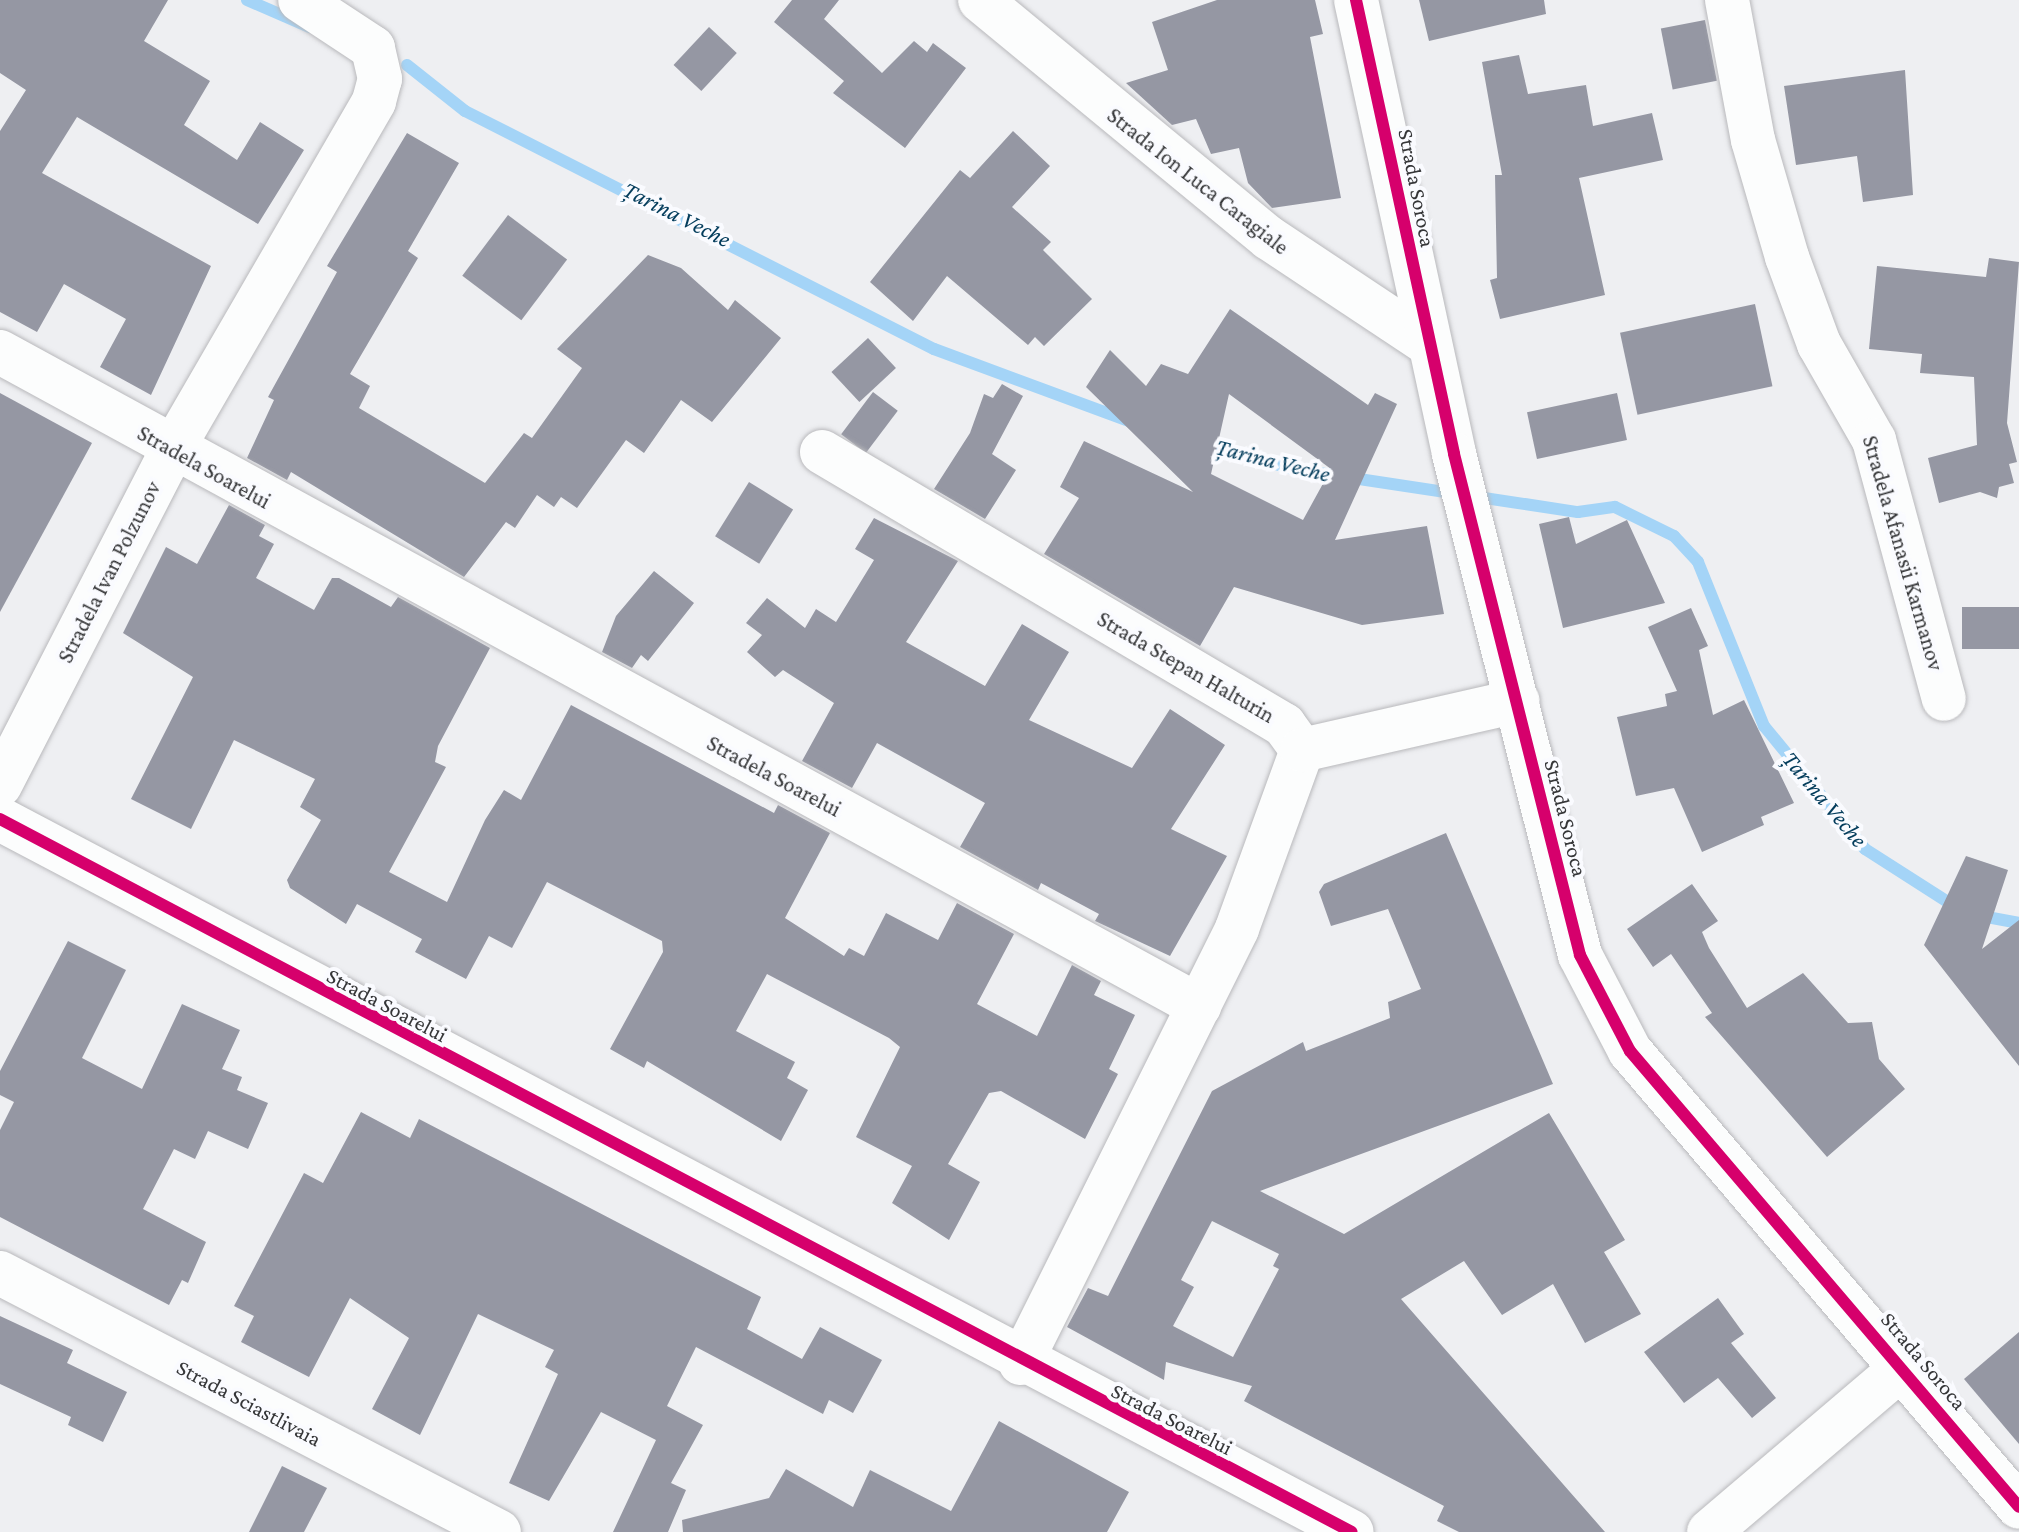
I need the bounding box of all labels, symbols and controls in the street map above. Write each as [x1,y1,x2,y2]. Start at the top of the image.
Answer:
street label: Strada Ion Luca Caragiale [1102,102,1294,260]
street label: Strada Soroca [1393,127,1441,249]
water label: Țarina Veche [618,175,736,253]
street label: Stradela Soarelui [133,420,275,514]
water label: Țarina Veche [1213,432,1333,488]
street label: Stradela Afanasii Karmanov [1857,433,1949,673]
street label: Stradela Ivan Polzunov [52,477,166,667]
street label: Strada Stepan Halturin [1093,605,1279,729]
street label: Stradela Soarelui [702,730,846,822]
water label: Țarina Veche [1776,745,1874,853]
street label: Strada Soroca [1539,757,1593,879]
street label: Strada Soarelui [322,962,452,1048]
street label: Strada Soroca [1875,1307,1973,1415]
street label: Strada Sciastlivaia [172,1354,326,1452]
street label: Strada Soarelui [1107,1377,1237,1461]

